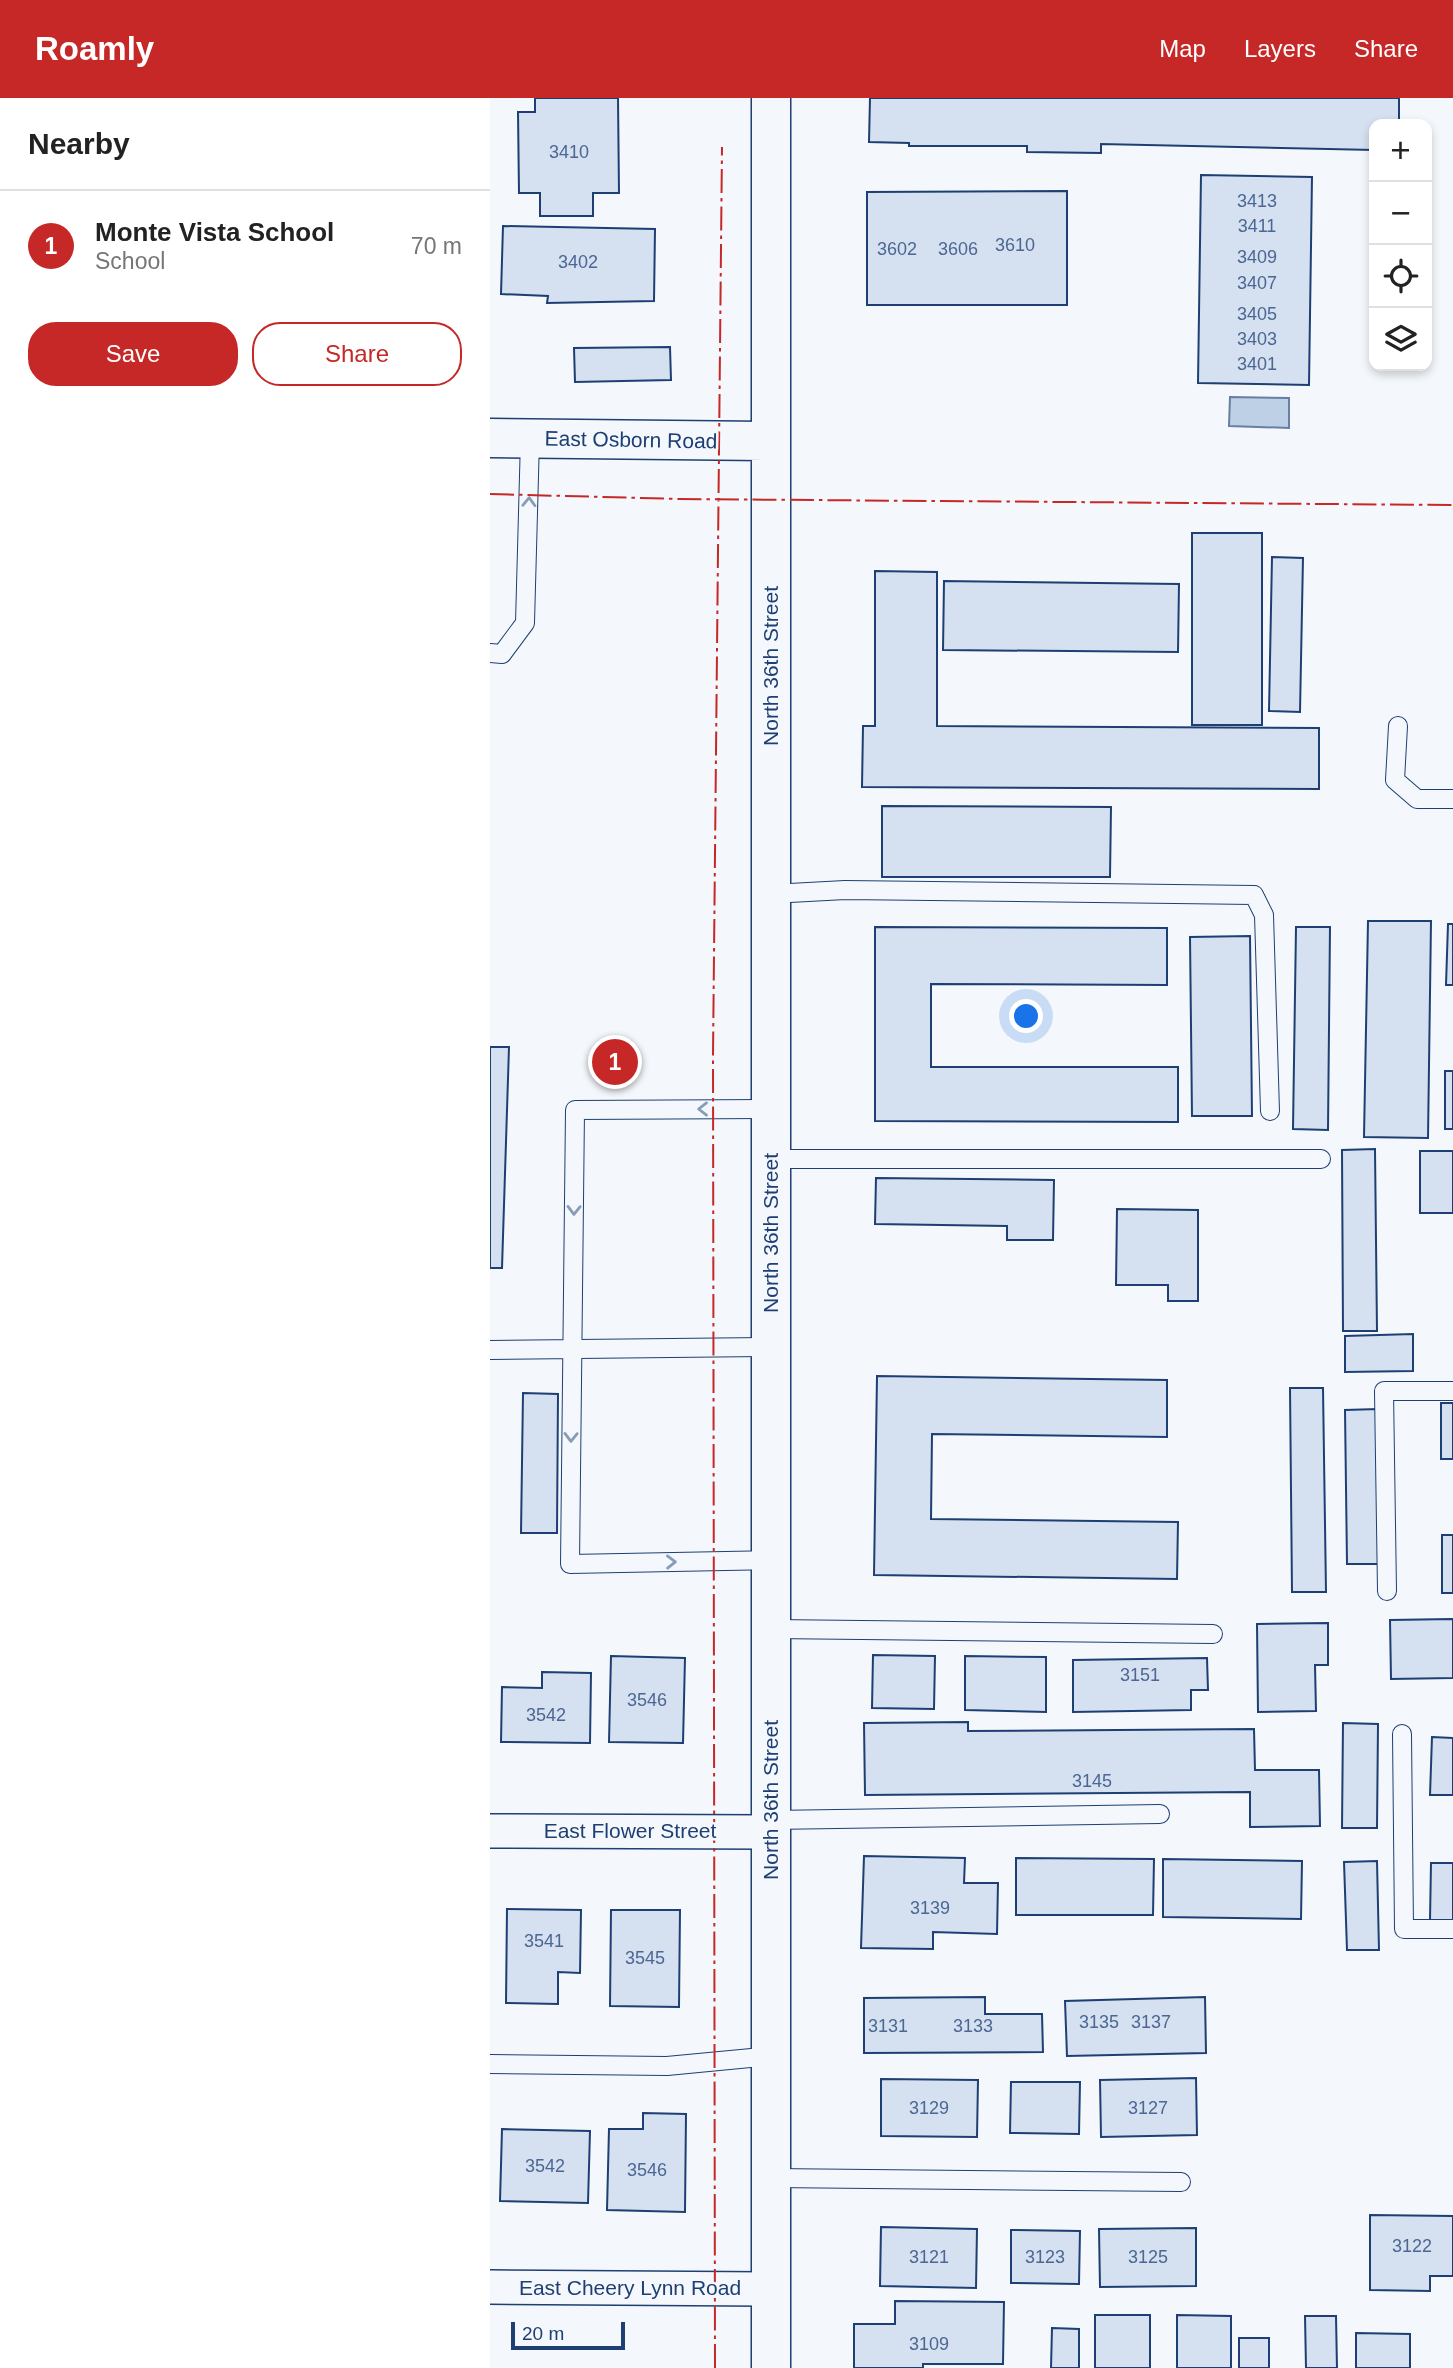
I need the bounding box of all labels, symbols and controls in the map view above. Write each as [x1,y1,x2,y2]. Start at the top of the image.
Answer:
text: Roamly [35,30,154,67]
text: Map [1159,35,1206,62]
text: Layers [1244,35,1316,62]
text: Share [1354,35,1418,62]
map controls [1369,119,1432,371]
button: + [1369,119,1432,182]
text: Nearby [28,127,130,160]
house number: 3410 [549,142,589,162]
button: − [1369,182,1432,245]
house number: 3413 [1237,191,1277,211]
house number: 3411 [1238,216,1276,236]
text: Monte Vista School [95,217,334,247]
text: 1 [45,233,57,259]
text: 70 m [411,233,462,259]
house number: 3610 [995,235,1035,255]
house number: 3602 [877,239,917,259]
house number: 3606 [938,239,978,259]
button: locate [1369,245,1432,308]
house number: 3409 [1237,247,1277,267]
text: School [95,248,165,274]
house number: 3402 [558,252,598,272]
house number: 3407 [1237,273,1277,293]
house number: 3405 [1237,304,1277,324]
button: layers [1369,308,1432,371]
button: Save [28,322,238,386]
button: Share [252,322,462,386]
house number: 3403 [1237,329,1277,349]
house number: 3401 [1237,354,1277,374]
street label: East Osborn Road [544,426,718,453]
one-way arrow [521,496,536,507]
street label: North 36th Street [759,586,782,746]
your location [1009,999,1043,1033]
pin: 1 [592,1036,638,1088]
one-way arrow [697,1101,708,1117]
street label: North 36th Street [759,1153,782,1313]
one-way arrow [566,1205,582,1215]
one-way arrow [564,1432,579,1443]
one-way arrow [666,1554,677,1570]
house number: 3151 [1120,1665,1160,1685]
house number: 3546 [627,1690,667,1710]
house number: 3542 [526,1705,566,1725]
street label: North 36th Street [759,1720,782,1880]
house number: 3145 [1072,1771,1112,1791]
street label: East Flower Street [544,1819,717,1842]
house number: 3139 [910,1898,950,1918]
house number: 3541 [524,1931,564,1951]
house number: 3545 [625,1948,665,1968]
house number: 3135 [1079,2012,1119,2032]
house number: 3137 [1131,2012,1171,2032]
house number: 3131 [868,2016,908,2036]
house number: 3133 [953,2016,993,2036]
house number: 3129 [909,2098,949,2118]
house number: 3127 [1128,2098,1168,2118]
house number: 3542 [525,2156,565,2176]
house number: 3546 [627,2160,667,2180]
house number: 3122 [1392,2236,1432,2256]
house number: 3121 [909,2247,949,2267]
house number: 3123 [1025,2247,1065,2267]
house number: 3125 [1128,2247,1168,2267]
street label: East Cheery Lynn Road [519,2276,741,2299]
scale bar [511,2319,625,2351]
text: 20 m [522,2323,564,2344]
house number: 3109 [909,2334,949,2354]

